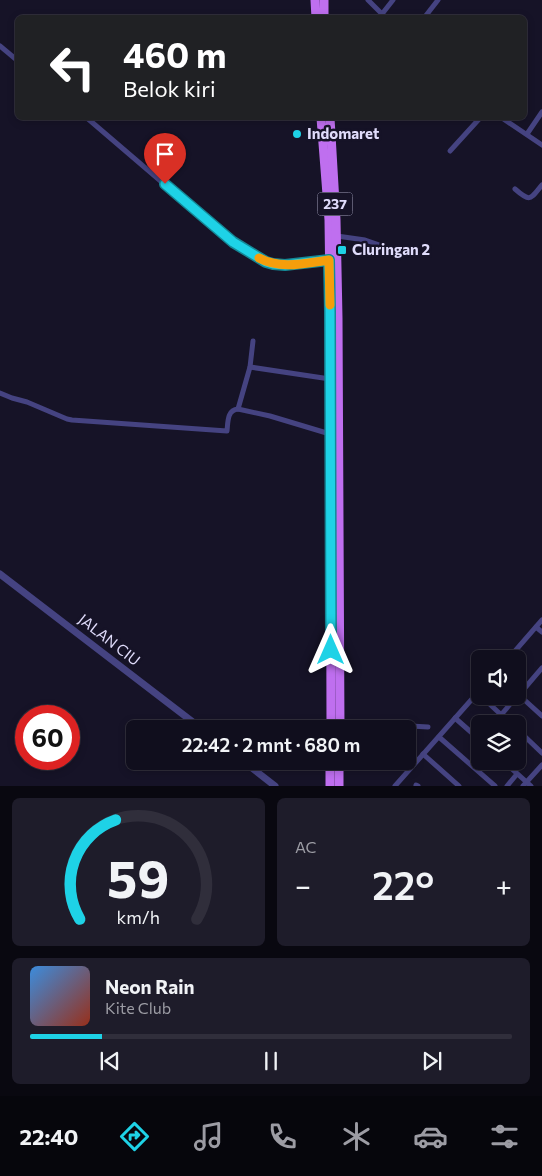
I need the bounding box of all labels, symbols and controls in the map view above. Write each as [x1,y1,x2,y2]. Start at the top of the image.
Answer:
text: 460 m [123,32,227,75]
icon: left [40,35,105,100]
text: Belok kiri [123,75,216,102]
place label: Indomaret [307,124,379,142]
marker: Indomaret [291,128,303,140]
pin [144,133,186,184]
icon: arrive [151,140,179,168]
road number: 237 [318,192,352,215]
place label: Cluringan 2 [352,240,430,258]
marker: Cluringan 2 [336,244,348,256]
street label: JALAN CIU [75,610,144,669]
position arrow [304,623,356,675]
map controls [471,650,526,770]
button: sound [471,650,526,705]
speed limit sign: 60 [15,705,80,770]
button: layers [471,715,526,770]
text: 22:42 · 2 mnt · 680 m [182,733,360,756]
text: AC [295,837,317,856]
text: 59 [107,845,170,909]
text: 22° [372,861,434,908]
text: − [295,868,311,902]
text: + [496,868,512,902]
text: km/h [117,906,160,928]
text: Neon Rain [105,975,195,998]
text: Kite Club [105,998,171,1017]
icon: previous [96,1047,124,1075]
icon: pause [257,1047,285,1075]
icon: next [418,1047,446,1075]
icon: directions [117,1119,152,1154]
icon: music [191,1119,226,1154]
icon: phone [265,1119,300,1154]
icon: climate [339,1119,374,1154]
icon: car [413,1119,448,1154]
icon: filters [487,1119,522,1154]
text: 22:40 [20,1123,78,1150]

